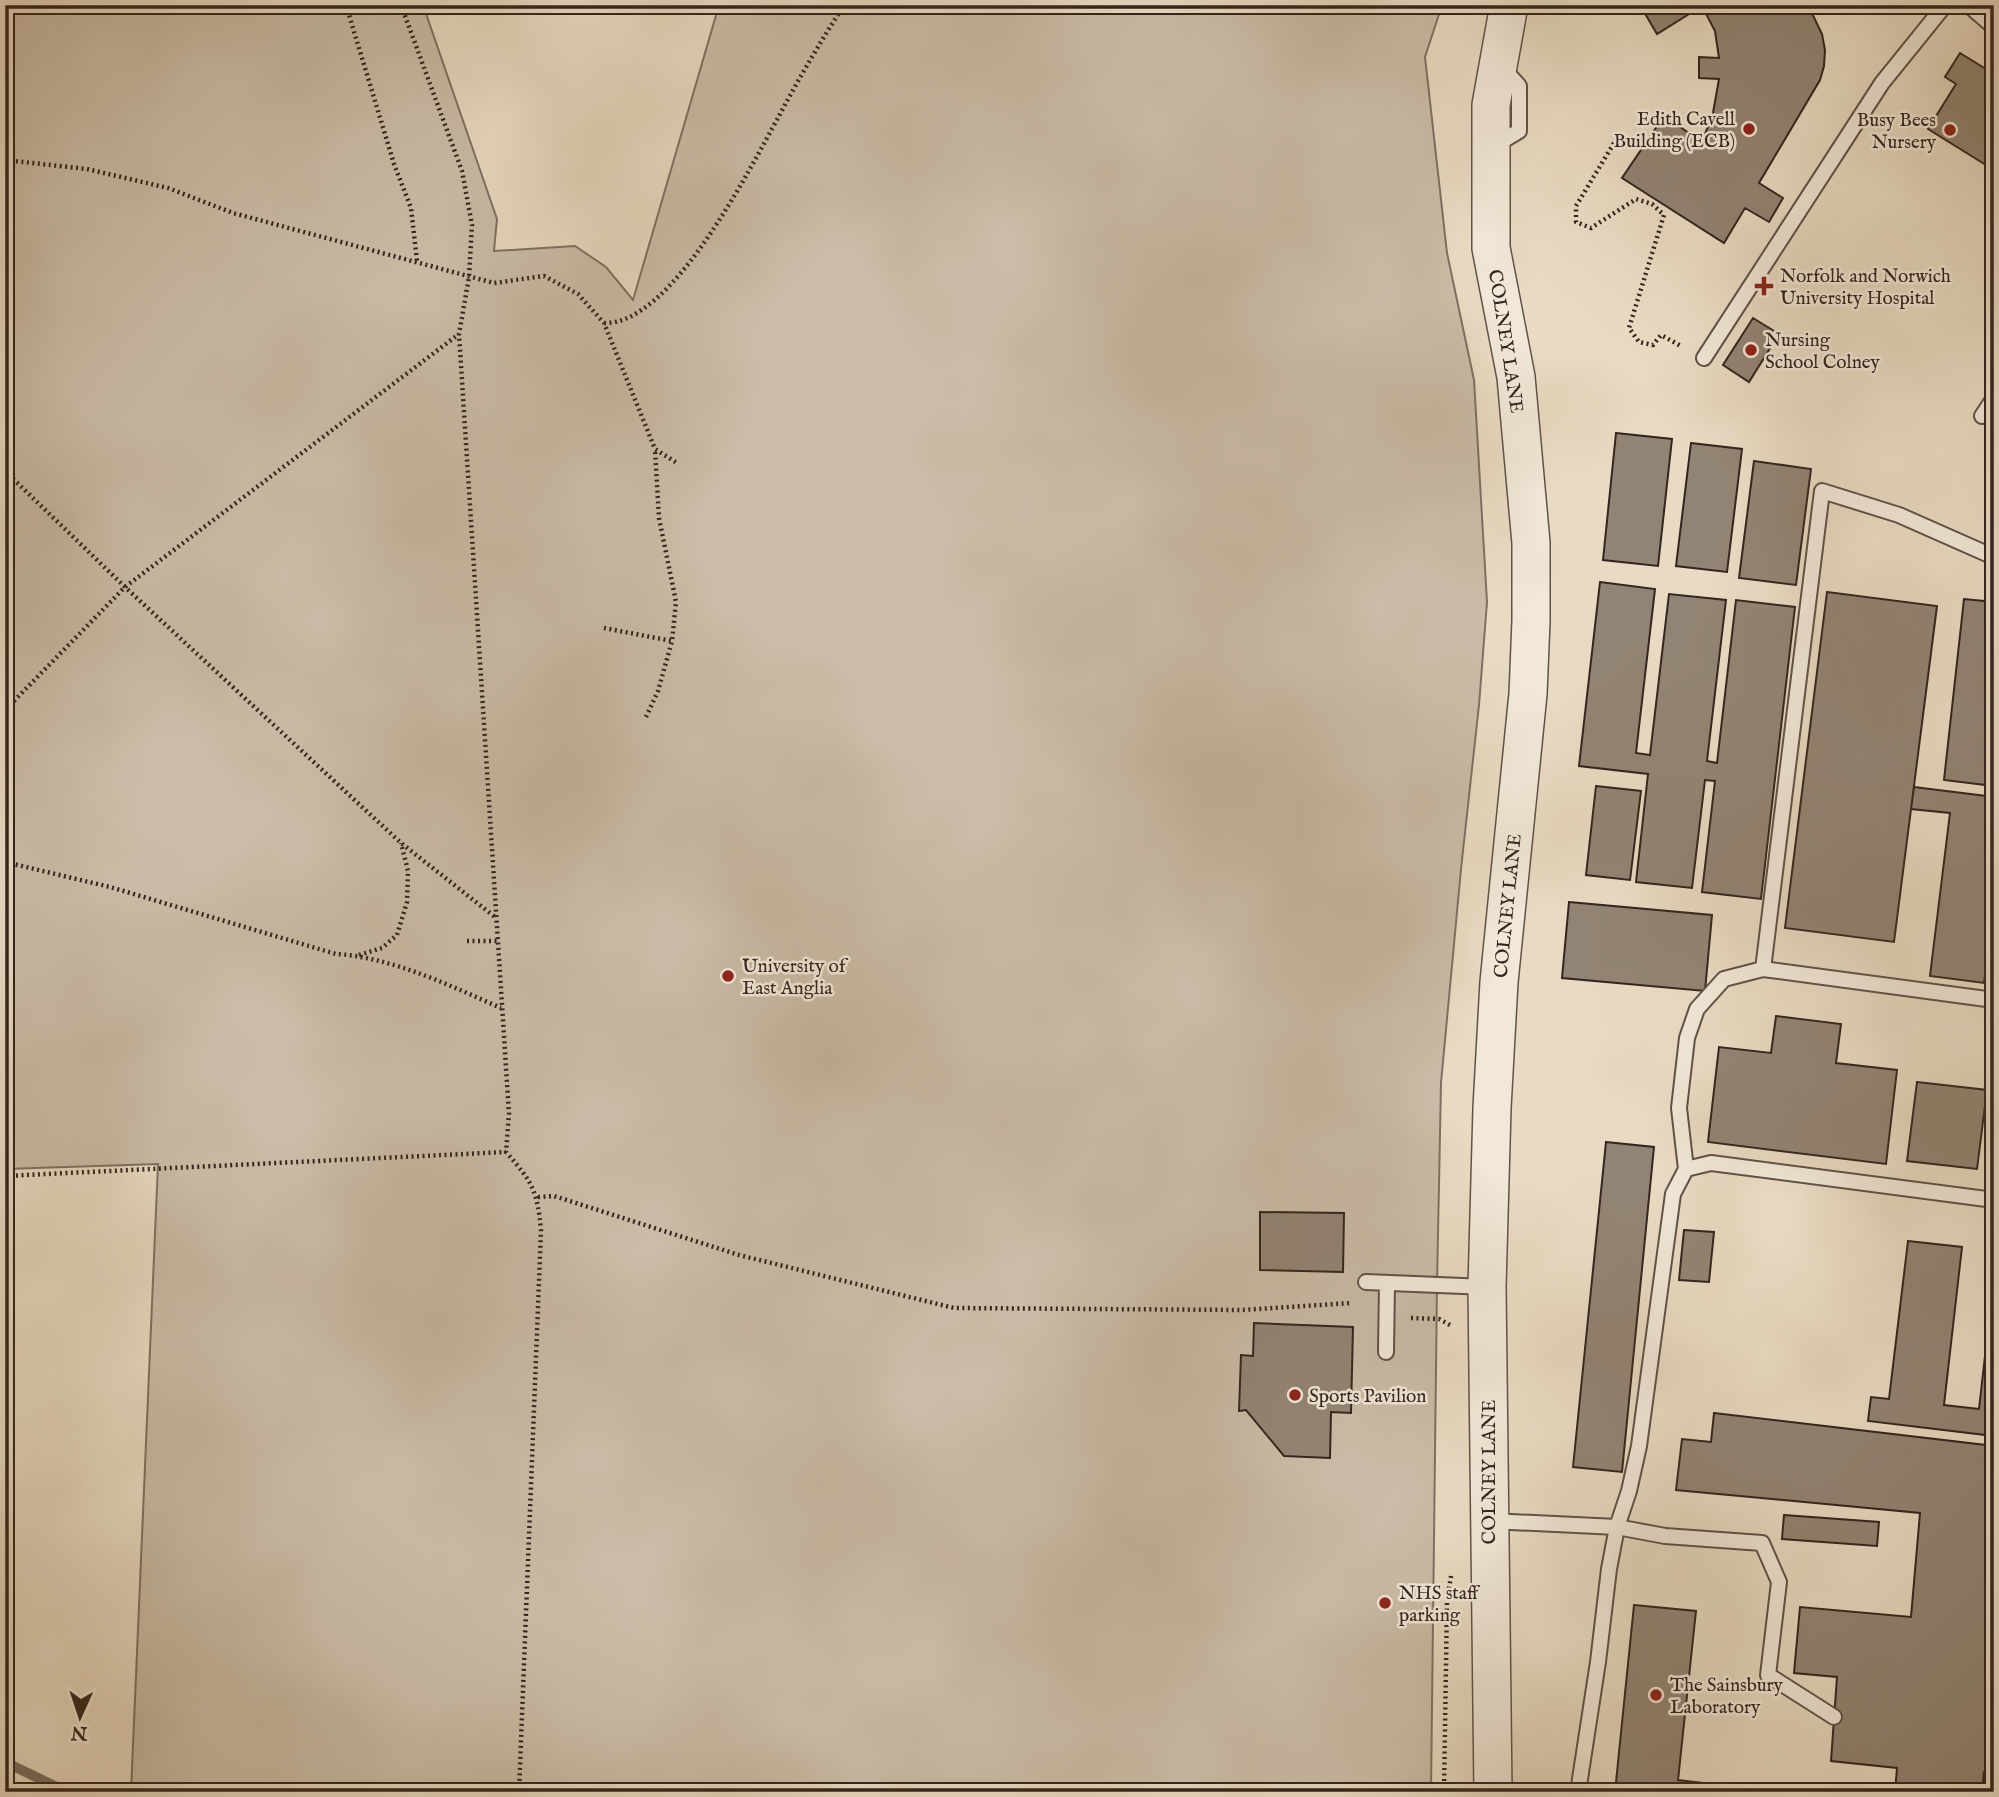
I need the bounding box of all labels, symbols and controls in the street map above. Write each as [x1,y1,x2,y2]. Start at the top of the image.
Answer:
place label: Edith Cavell Building (ECB) [1613,108,1736,154]
place label: Busy Bees Nursery [1857,109,1937,155]
marker: Edith Cavell Building (ECB) [1741,121,1757,137]
marker: Busy Bees Nursery [1942,122,1958,138]
place label: Norfolk and Norwich University Hospital [1780,265,1951,311]
street label: COLNEY LANE [1482,268,1528,415]
marker: Norfolk and Norwich University Hospital [1754,276,1774,296]
place label: Nursing School Colney [1765,329,1880,375]
marker: Nursing School Colney [1743,342,1759,358]
street label: COLNEY LANE [1489,833,1528,979]
place label: University of East Anglia [742,955,849,1001]
marker: University of East Anglia [720,968,736,984]
place label: Sports Pavilion [1309,1385,1426,1409]
marker: Sports Pavilion [1287,1387,1303,1403]
street label: COLNEY LANE [1478,1400,1502,1544]
place label: NHS staff parking [1399,1582,1481,1628]
marker: NHS staff parking [1377,1595,1393,1611]
place label: The Sainsbury Laboratory [1670,1674,1784,1720]
north arrow [46,1682,116,1752]
marker: The Sainsbury Laboratory [1648,1687,1664,1703]
text: N [70,1720,89,1744]

